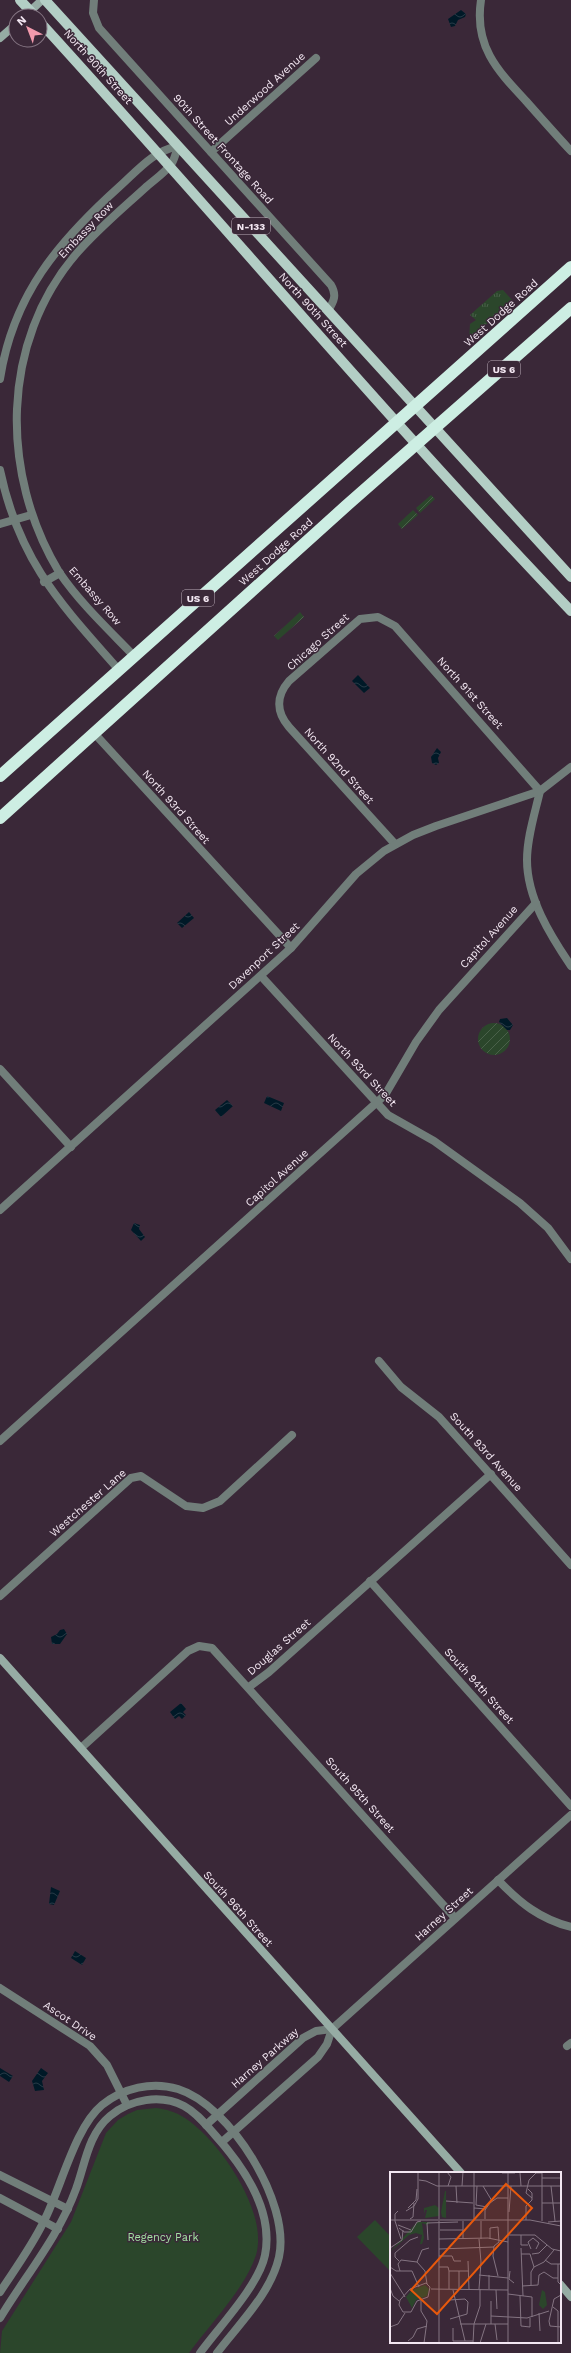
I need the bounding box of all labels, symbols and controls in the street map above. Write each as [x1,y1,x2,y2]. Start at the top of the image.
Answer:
north arrow [8,8,48,48]
text: N [14,13,29,28]
street label: North 90th Street [61,27,135,107]
street label: Underwood Avenue [222,50,308,128]
street label: 90th Street Frontage Road [170,91,276,207]
street label: Embassy Row [56,199,116,261]
road number: N-133 [232,218,270,234]
street label: North 90th Street [276,270,350,350]
street label: West Dodge Road [461,276,541,350]
road number: US 6 [488,361,520,377]
street label: West Dodge Road [236,515,316,589]
street label: Embassy Row [66,564,124,628]
road number: US 6 [182,590,214,606]
street label: Chicago Street [284,610,352,673]
street label: North 91st Street [434,654,506,732]
street label: North 92nd Street [301,725,377,807]
street label: North 93rd Street [139,767,213,847]
street label: Capitol Avenue [457,903,521,971]
street label: Davenport Street [226,920,302,992]
street label: North 93rd Street [325,1031,399,1109]
street label: Capitol Avenue [243,1146,311,1210]
street label: South 93rd Avenue [447,1410,525,1494]
street label: Westchester Lane [47,1466,129,1540]
street label: Douglas Street [245,1616,314,1678]
street label: South 94th Street [442,1645,517,1727]
street label: South 95th Street [323,1755,398,1836]
street label: South 96th Street [201,1868,276,1950]
street label: Harney Street [412,1884,476,1944]
street label: Ascot Drive [41,1998,99,2044]
street label: Harney Parkway [229,2025,302,2091]
inset map [390,2172,561,2343]
park label: Regency Park [127,2231,199,2244]

